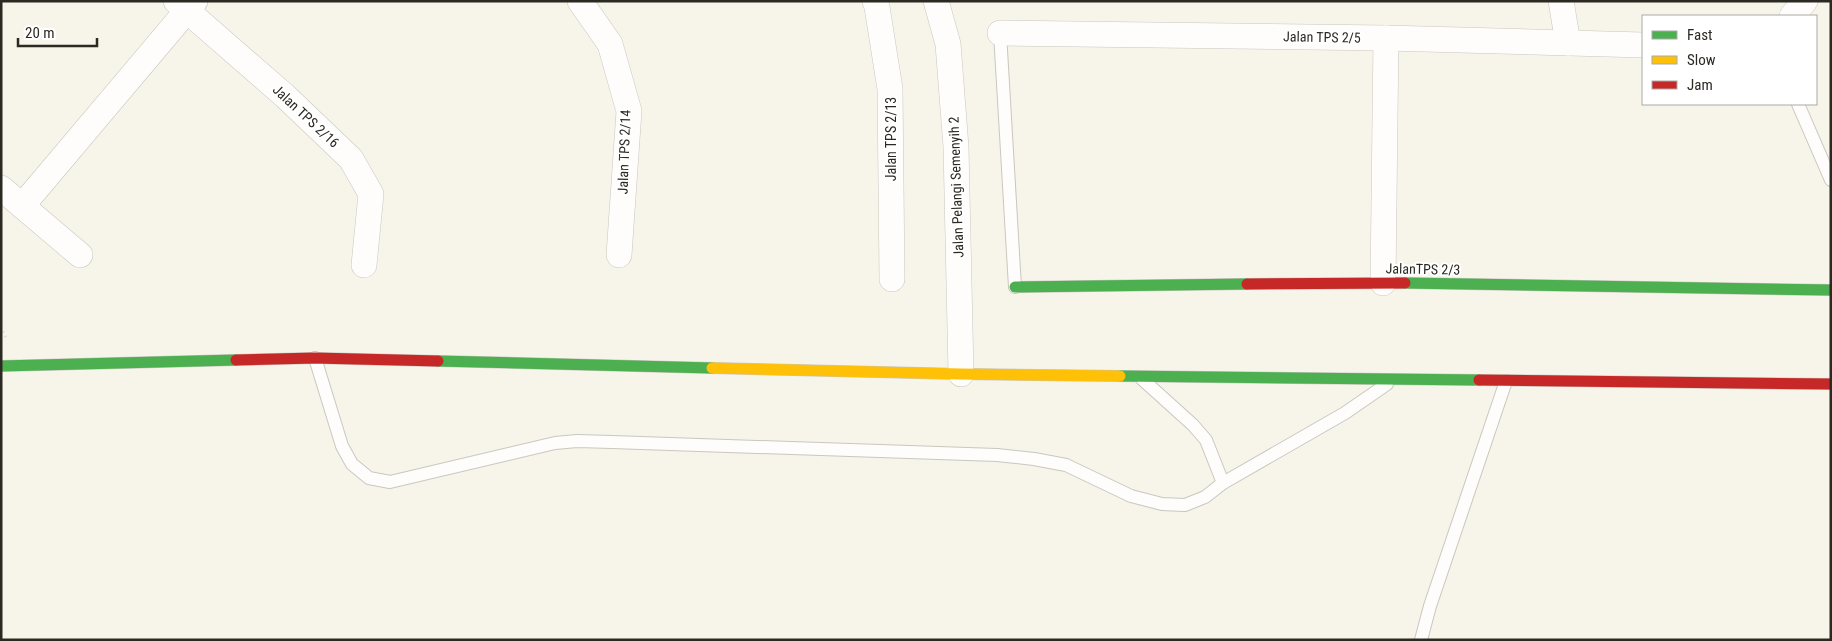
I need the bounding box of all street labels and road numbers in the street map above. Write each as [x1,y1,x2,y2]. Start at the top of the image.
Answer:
street label: Jalan TPS 2/5 [1283,28,1361,46]
street label: Jalan TPS 2/16 [270,81,342,151]
street label: Jalan TPS 2/13 [883,97,899,181]
street label: Jalan TPS 2/14 [615,109,633,195]
street label: Jalan Pelangi Semenyih 2 [946,116,966,258]
street label: JalanTPS 2/3 [1386,260,1460,278]

